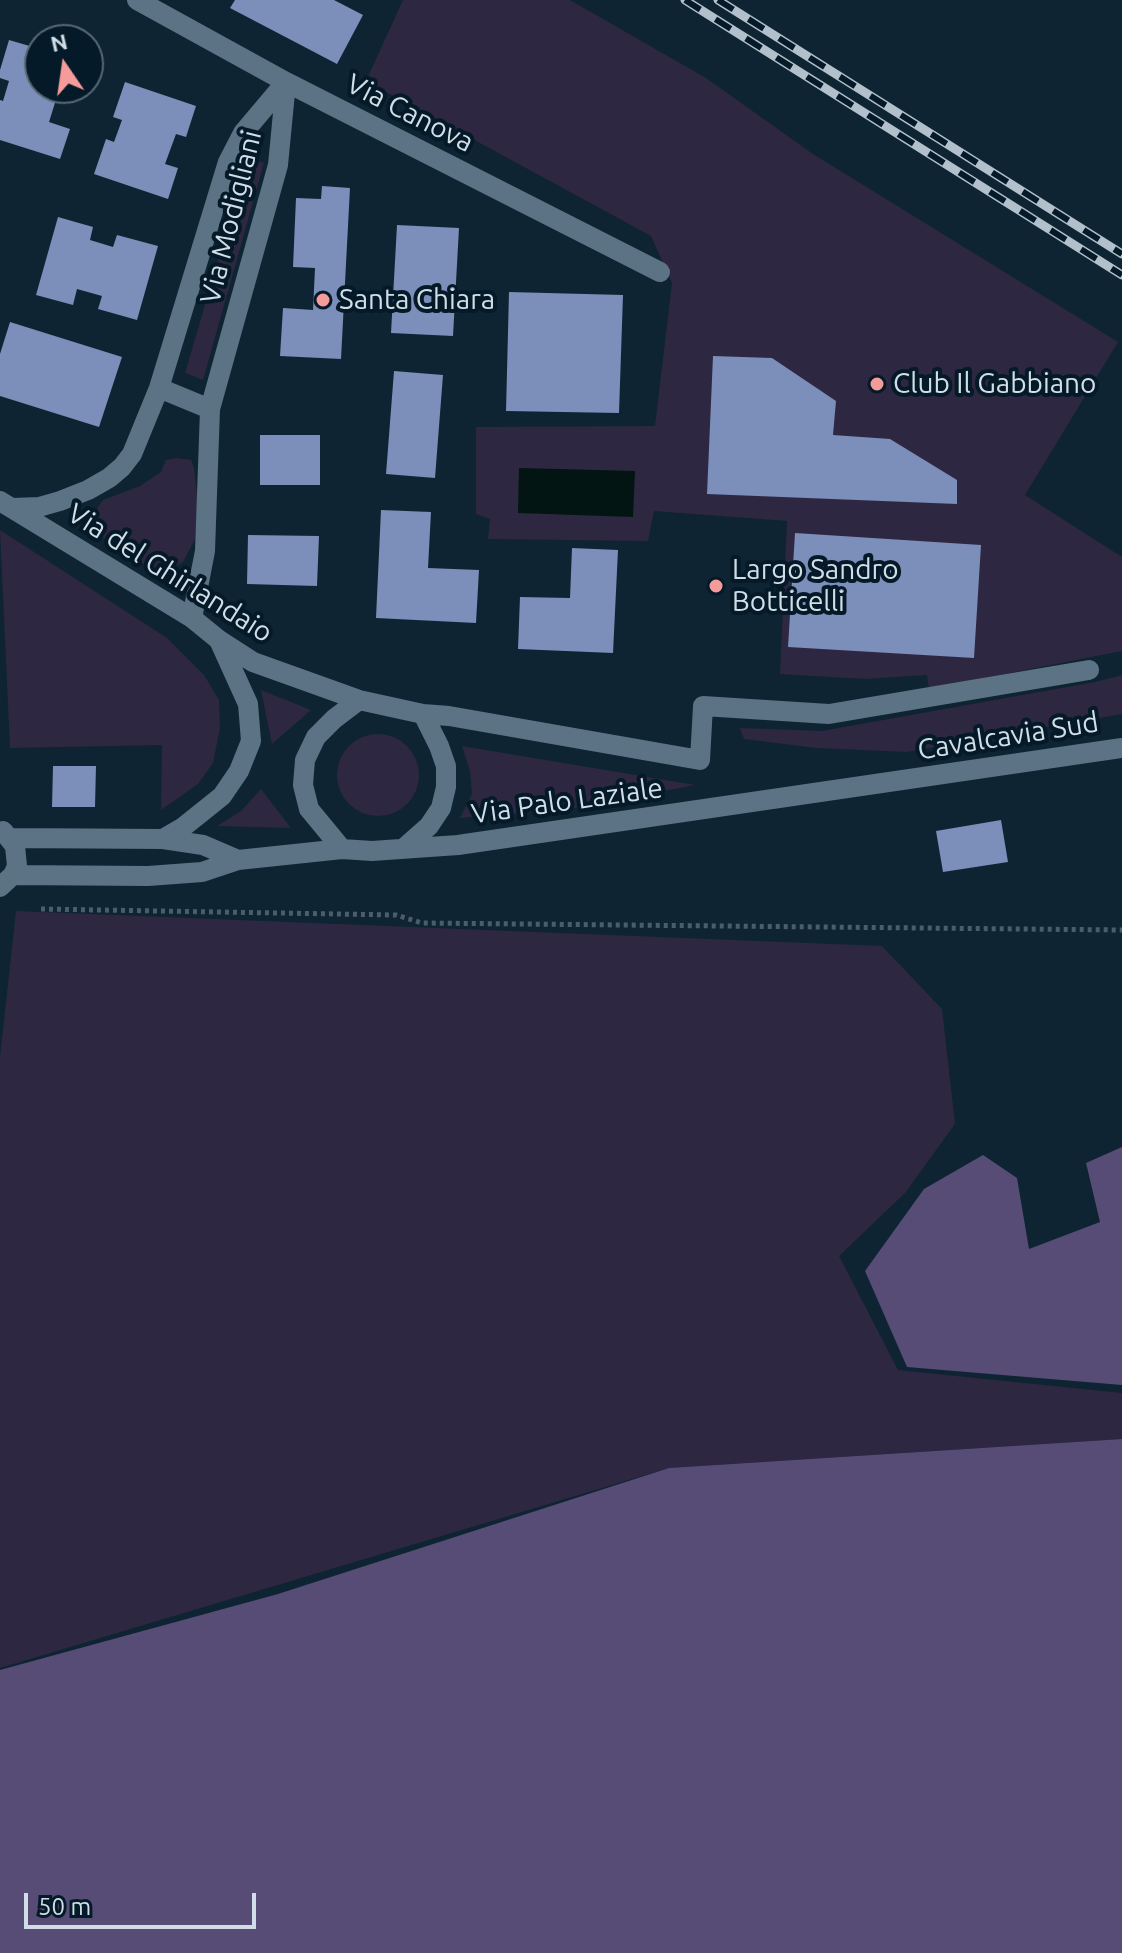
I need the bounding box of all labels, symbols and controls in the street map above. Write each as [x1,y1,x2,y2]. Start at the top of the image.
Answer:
north arrow [24,24,104,104]
text: N [48,28,70,56]
street label: Via Canova [341,67,479,159]
street label: Via Modigliani [193,127,269,307]
place label: Santa Chiara [339,283,495,317]
marker: Santa Chiara [314,291,332,309]
place label: Club Il Gabbiano [893,367,1096,401]
marker: Club Il Gabbiano [868,375,886,393]
street label: Via del Ghirlandaio [61,496,279,650]
place label: Largo Sandro Botticelli [732,553,899,619]
marker: Largo Sandro Botticelli [707,577,725,595]
street label: Cavalcavia Sud [915,705,1101,767]
street label: Via Palo Laziale [469,771,665,831]
scale bar [28,1877,260,1927]
text: 50 m [38,1893,91,1920]

